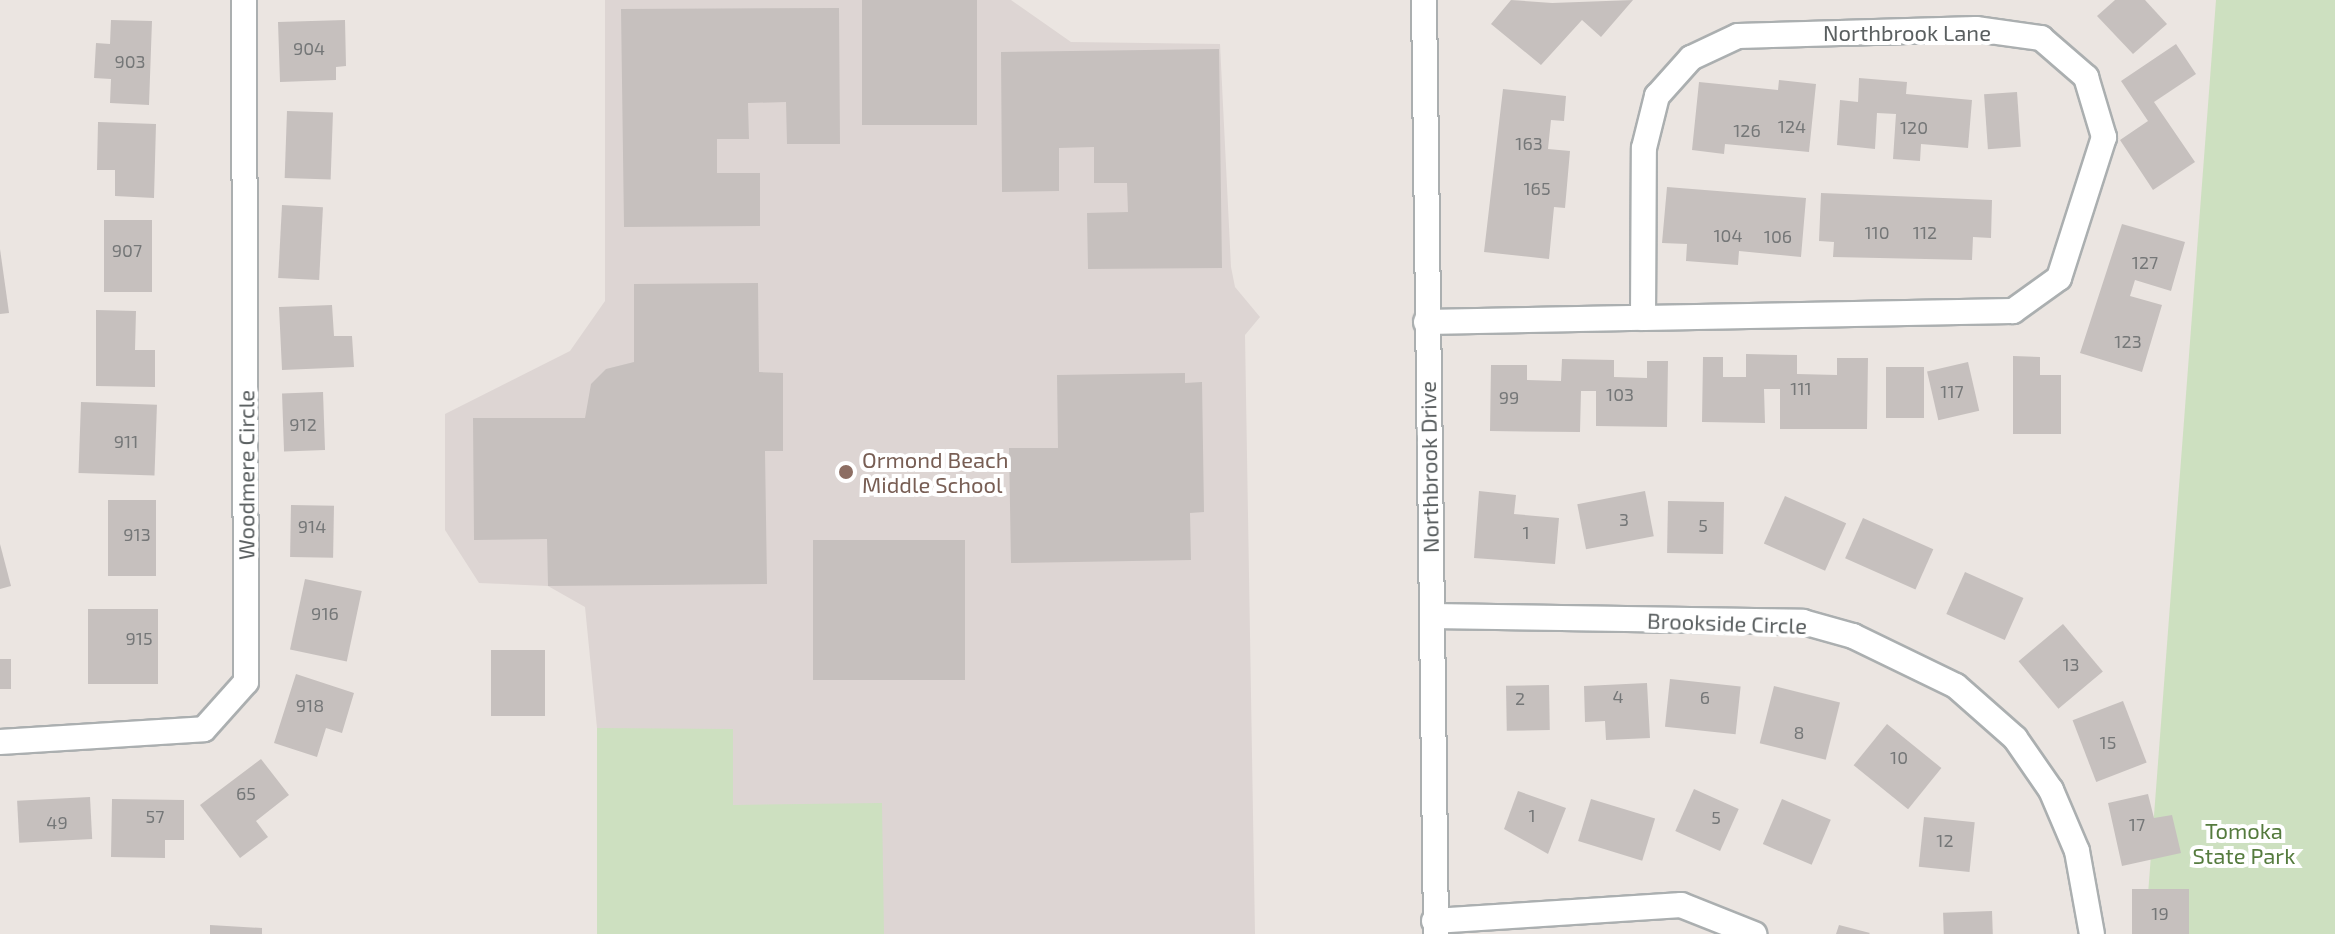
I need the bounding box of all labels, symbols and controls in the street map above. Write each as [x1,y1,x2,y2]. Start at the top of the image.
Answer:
street label: Northbrook Lane [1823,20,1991,46]
house number: 904 [293,37,325,59]
house number: 903 [114,50,146,72]
house number: 124 [1778,115,1806,137]
house number: 120 [1900,116,1928,138]
house number: 126 [1733,119,1761,141]
house number: 163 [1515,132,1543,154]
house number: 165 [1523,177,1551,199]
house number: 110 [1864,221,1890,243]
house number: 112 [1913,221,1937,243]
house number: 104 [1713,224,1743,246]
house number: 106 [1764,225,1792,247]
house number: 907 [112,239,142,261]
house number: 127 [2132,251,2158,273]
house number: 123 [2114,330,2142,352]
house number: 111 [1790,377,1812,399]
house number: 117 [1940,380,1964,402]
street label: Northbrook Drive [1414,381,1444,553]
house number: 103 [1606,383,1634,405]
house number: 99 [1499,386,1519,408]
street label: Woodmere Circle [233,390,259,560]
house number: 912 [289,413,317,435]
house number: 911 [114,430,138,452]
place label: Ormond Beach Middle School [862,446,1009,498]
marker: Ormond Beach Middle School [837,463,855,481]
house number: 3 [1619,508,1629,530]
house number: 5 [1698,514,1708,536]
house number: 914 [298,515,326,537]
house number: 1 [1522,521,1530,543]
house number: 913 [123,523,151,545]
house number: 916 [311,602,339,624]
street label: Brookside Circle [1647,607,1807,639]
house number: 915 [125,627,153,649]
house number: 13 [2062,653,2080,675]
house number: 4 [1612,685,1624,707]
house number: 6 [1700,686,1710,708]
house number: 2 [1515,687,1525,709]
house number: 918 [296,694,324,716]
house number: 8 [1794,721,1804,743]
house number: 15 [2100,731,2116,753]
house number: 10 [1890,746,1908,768]
house number: 65 [236,782,256,804]
house number: 1 [1528,804,1536,826]
house number: 57 [146,805,164,827]
house number: 5 [1711,806,1721,828]
house number: 49 [46,811,68,833]
house number: 17 [2129,813,2145,835]
park label: Tomoka State Park [2193,817,2295,868]
house number: 12 [1936,829,1954,851]
house number: 19 [2151,902,2169,924]

